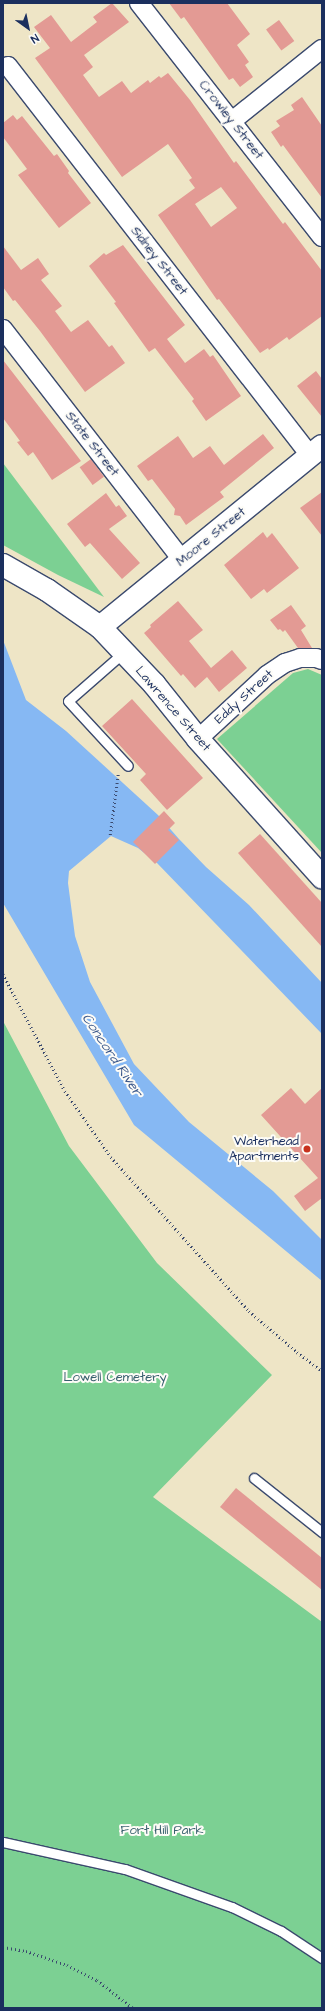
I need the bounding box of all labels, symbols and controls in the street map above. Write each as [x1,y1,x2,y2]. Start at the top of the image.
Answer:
north arrow [8,8,48,48]
text: N [28,30,42,47]
street label: Crowley Street [195,77,267,163]
street label: Sidney Street [127,224,191,298]
street label: State Street [62,409,122,479]
street label: Moore Street [173,504,249,570]
street label: Lawrence Street [132,663,214,755]
street label: Eddy Street [211,667,277,727]
water label: Concord River [78,1010,146,1100]
place label: Waterhead Apartments [229,1134,299,1165]
marker: Waterhead Apartments [302,1144,312,1154]
park label: Lowell Cemetery [63,1369,167,1385]
park label: Fort Hill Park [120,1822,204,1838]

